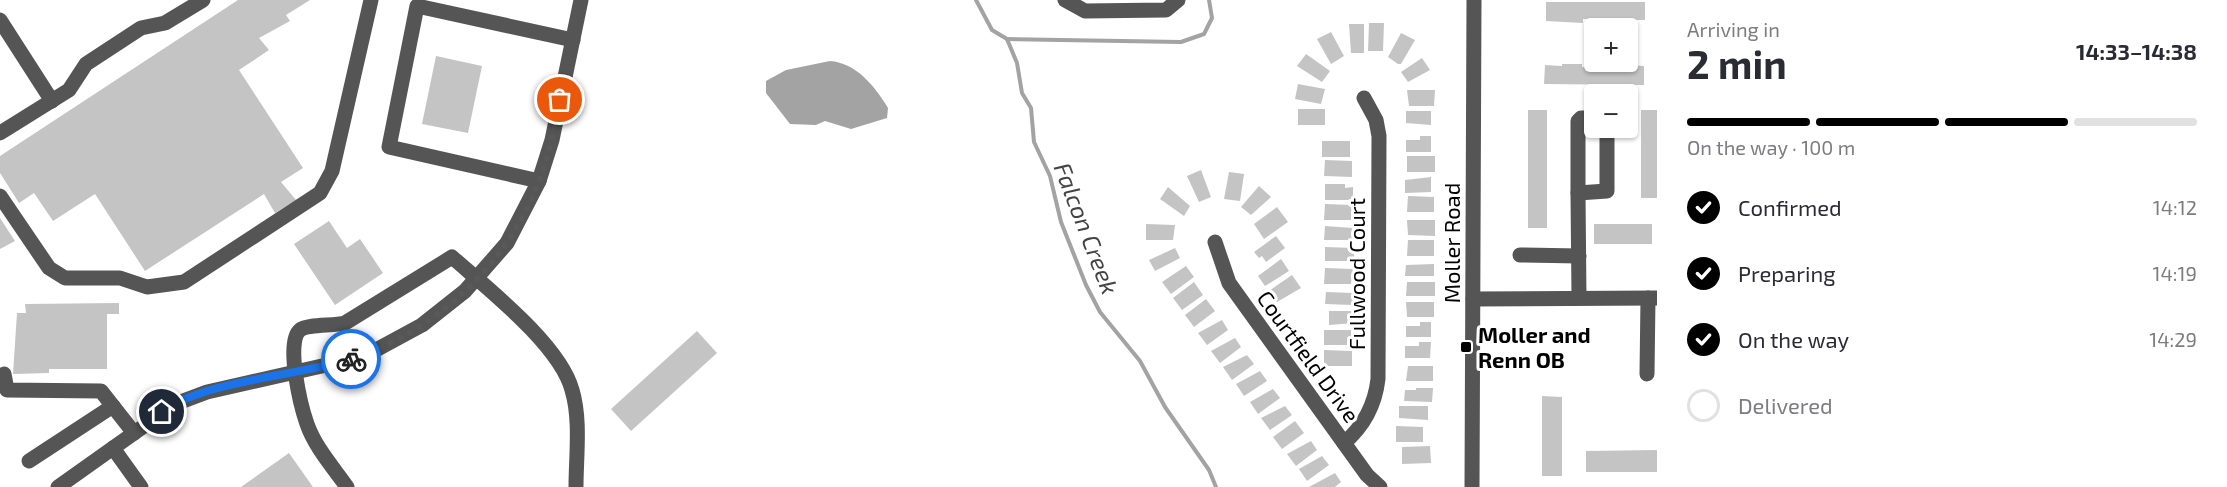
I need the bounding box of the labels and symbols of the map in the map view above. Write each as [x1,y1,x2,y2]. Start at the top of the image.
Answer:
pin [534,74,585,125]
water label: Falcon Creek [1049,158,1125,298]
street label: Moller Road [1438,183,1464,303]
street label: Fullwood Court [1343,198,1369,350]
street label: Courtfield Drive [1253,285,1365,427]
place label: Moller and Renn OB [1478,321,1591,372]
courier [321,329,381,389]
marker: Moller and Renn OB [1459,340,1473,354]
pin [136,386,187,437]

